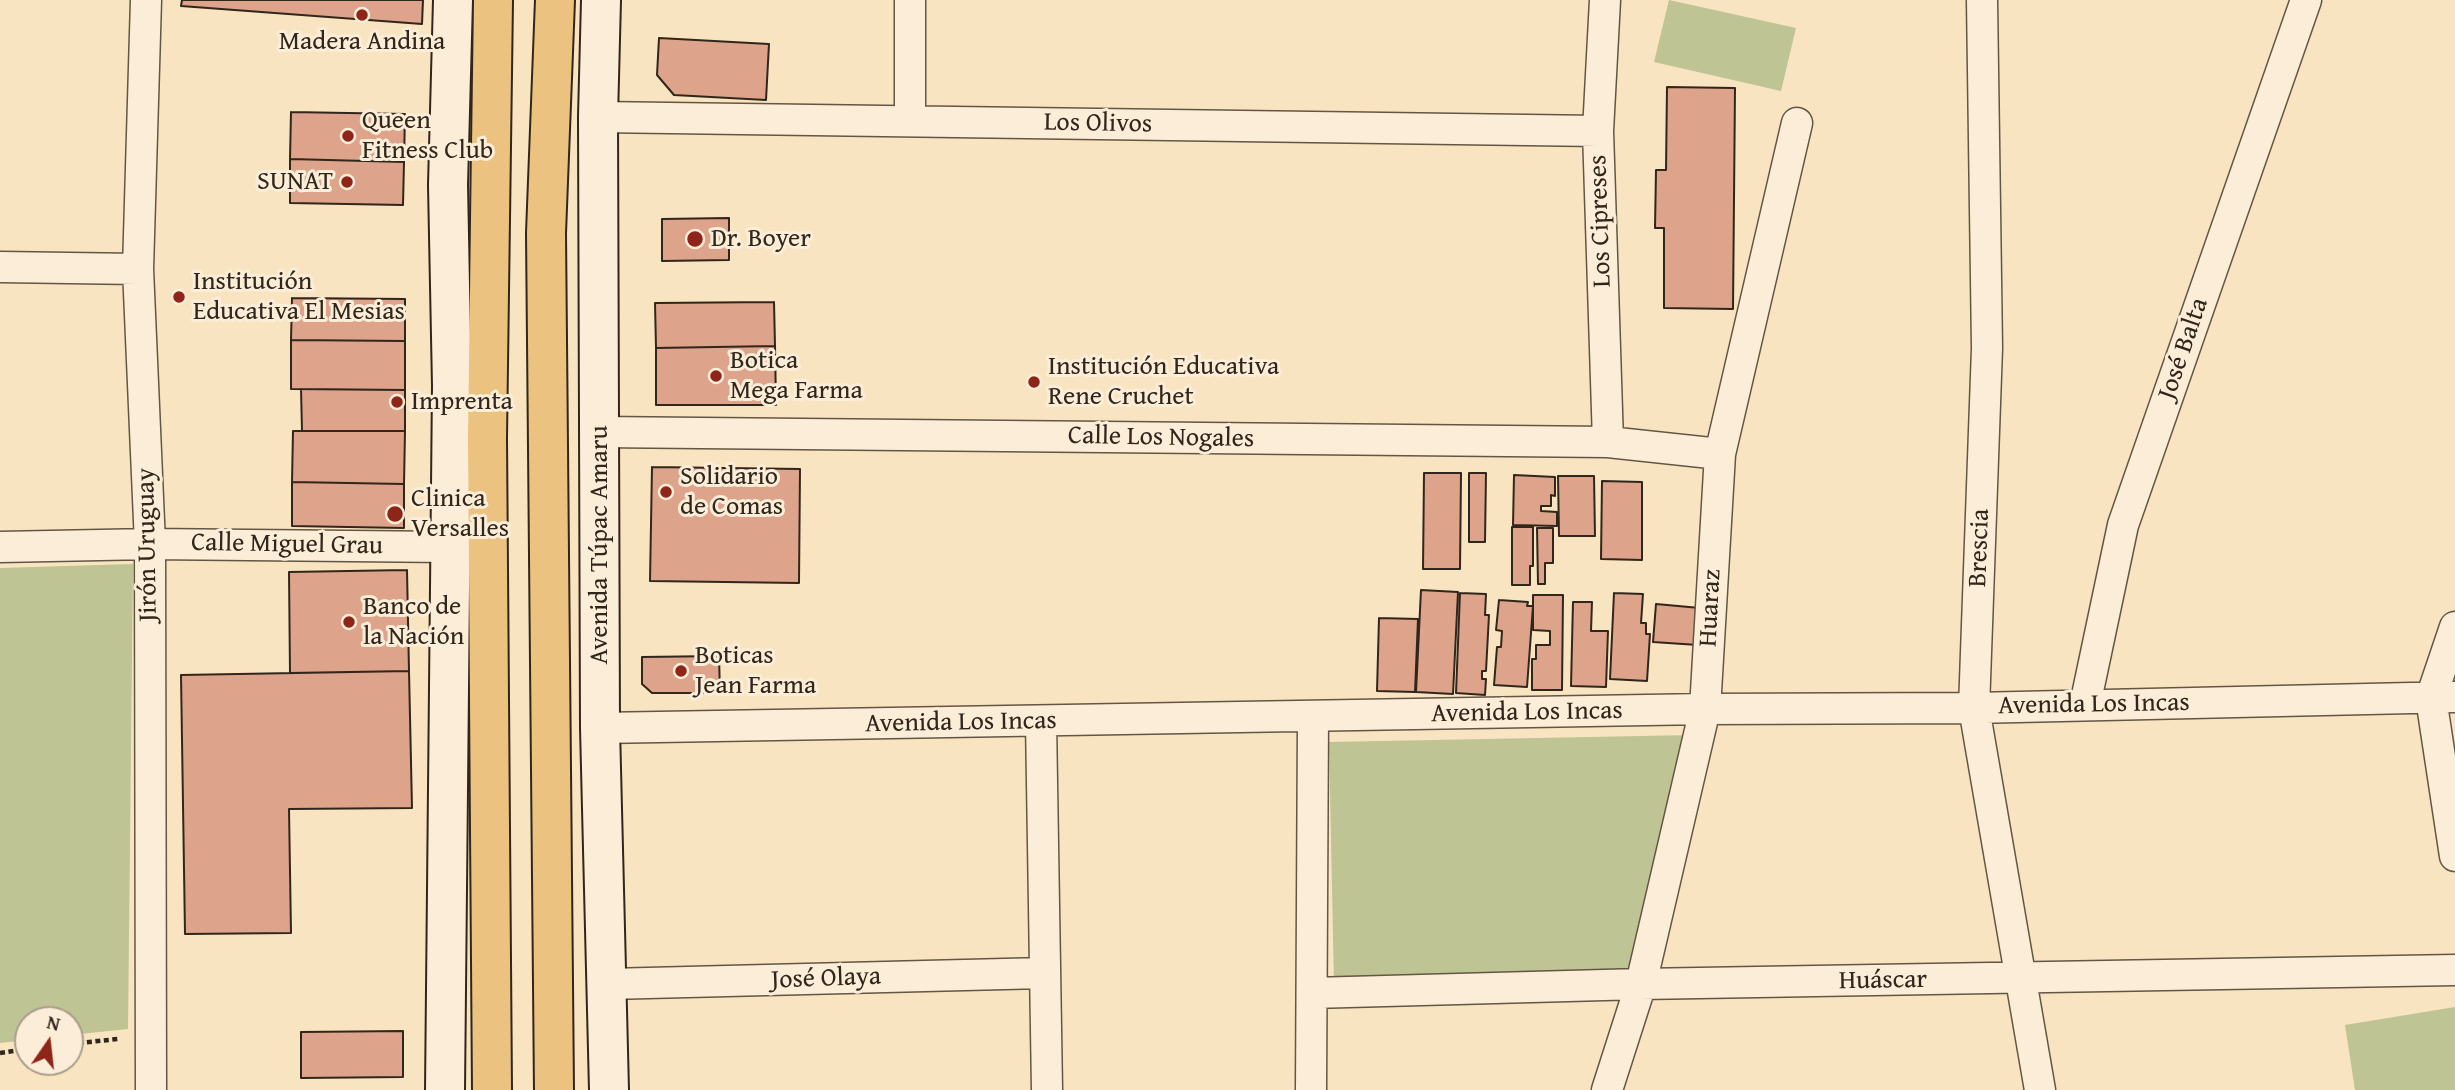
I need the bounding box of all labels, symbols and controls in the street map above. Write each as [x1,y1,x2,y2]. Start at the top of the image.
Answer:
marker: Madera Andina [354,7,370,23]
place label: Madera Andina [279,26,445,58]
place label: Queen Fitness Club [362,105,493,166]
street label: Los Olivos [1044,107,1152,141]
marker: Queen Fitness Club [340,128,356,144]
street label: Los Cipreses [1583,154,1619,288]
place label: SUNAT [257,166,333,198]
marker: SUNAT [339,174,355,190]
place label: Dr. Boyer [711,223,811,255]
marker: Dr. Boyer [685,229,705,249]
place label: Institución Educativa El Mesias [193,266,405,328]
marker: Institución Educativa El Mesias [171,289,187,305]
street label: José Balta [2152,294,2216,404]
place label: Botica Mega Farma [730,345,863,406]
place label: Institución Educativa Rene Cruchet [1048,351,1279,412]
marker: Botica Mega Farma [708,368,724,384]
marker: Institución Educativa Rene Cruchet [1026,374,1042,390]
place label: Imprenta [411,386,513,418]
marker: Imprenta [389,394,405,410]
street label: Calle Los Nogales [1068,421,1254,455]
street label: Avenida Túpac Amaru [584,425,616,665]
place label: Solidario de Comas [680,461,783,522]
street label: Jirón Uruguay [131,468,165,622]
place label: Clinica Versalles [411,483,509,544]
marker: Solidario de Comas [658,484,674,500]
marker: Clinica Versalles [385,504,405,524]
street label: Brescia [1963,508,1997,588]
street label: Calle Miguel Grau [191,528,383,562]
street label: Huaraz [1693,568,1729,648]
place label: Banco de la Nación [363,591,464,652]
marker: Banco de la Nación [341,614,357,630]
place label: Boticas Jean Farma [695,640,816,702]
marker: Boticas Jean Farma [673,663,689,679]
street label: Avenida Los Incas [1998,688,2190,722]
street label: Avenida Los Incas [1431,696,1623,730]
street label: Avenida Los Incas [865,706,1057,740]
street label: José Olaya [771,961,881,997]
street label: Huáscar [1839,965,1927,997]
north arrow [14,1006,84,1076]
text: N [44,1007,63,1038]

